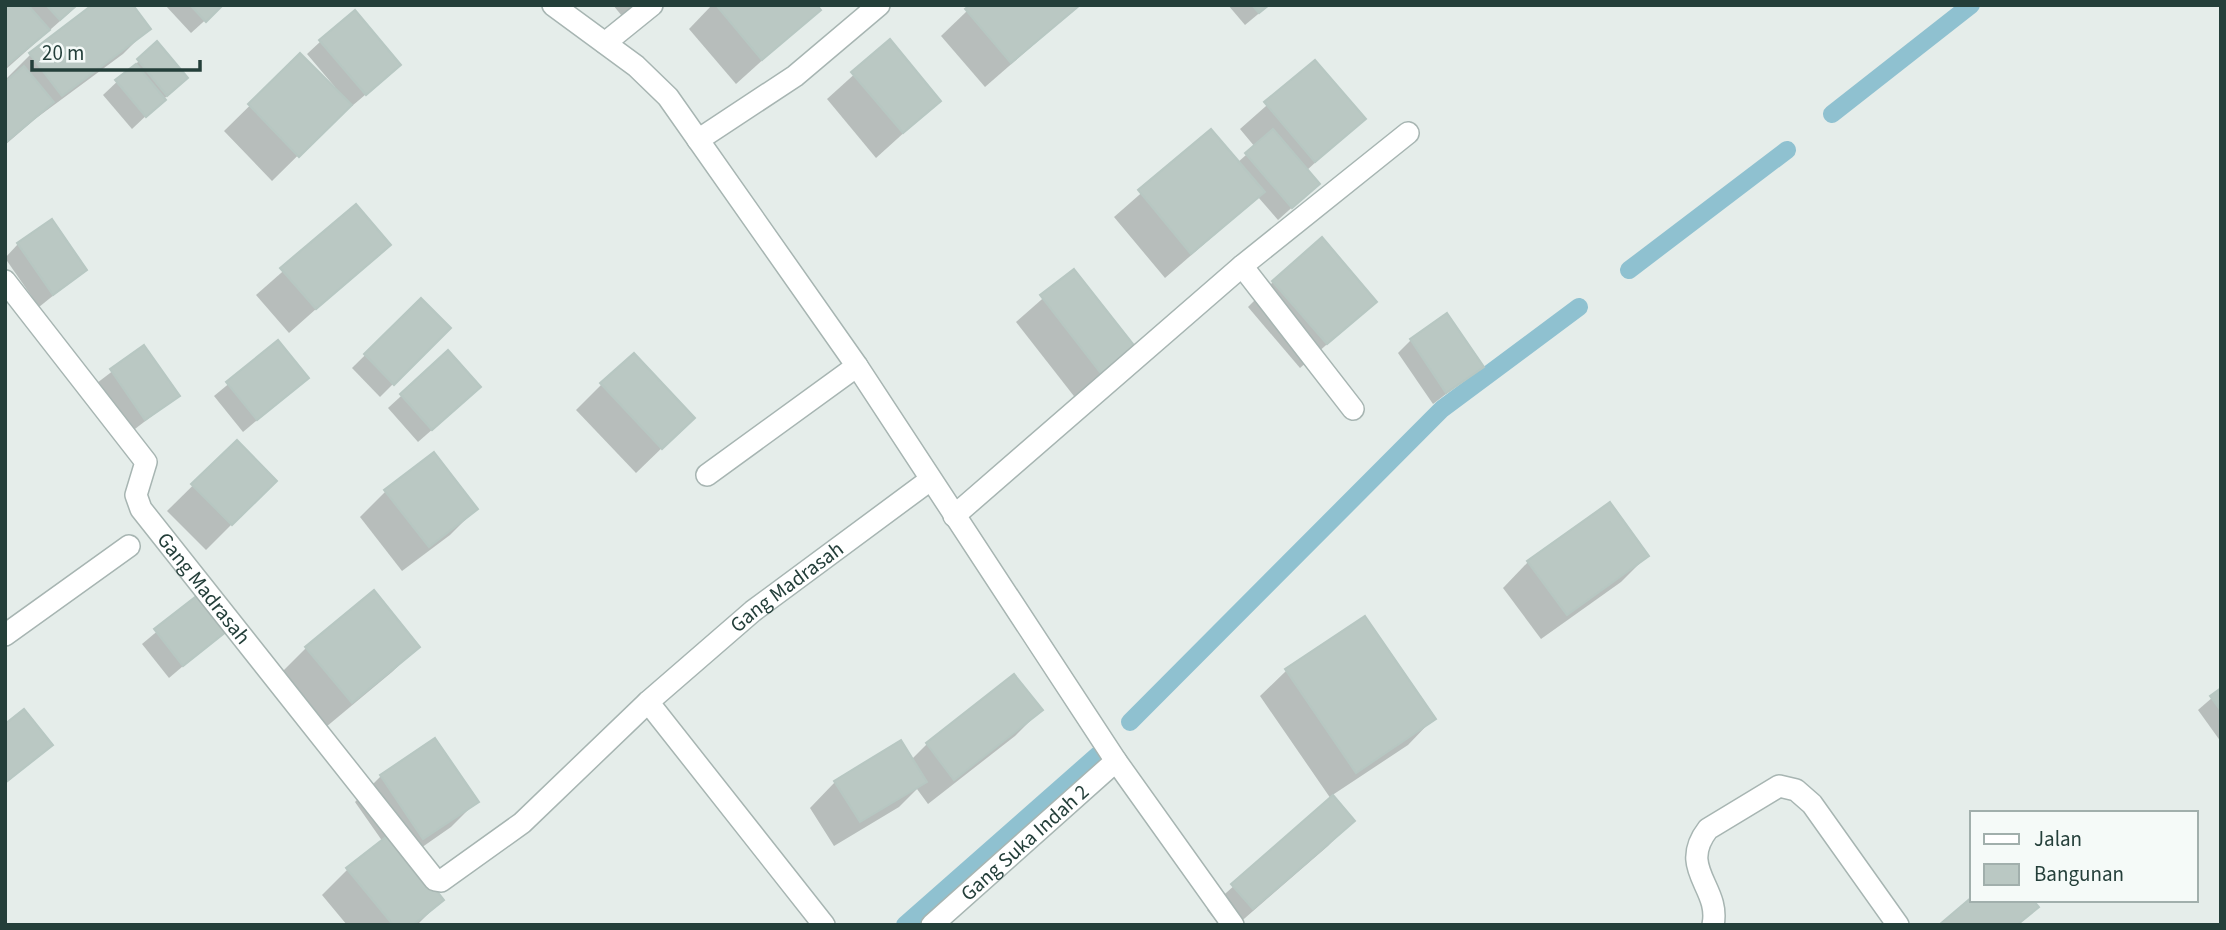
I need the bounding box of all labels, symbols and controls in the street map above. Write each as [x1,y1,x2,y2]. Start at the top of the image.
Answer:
scale bar [32,28,200,72]
text: 20 m [42,38,84,68]
street label: Gang Madrasah [150,526,258,651]
street label: Gang Madrasah [723,534,850,640]
street label: Gang Suka Indah 2 [954,777,1095,908]
legend [1970,811,2198,902]
text: Jalan [2034,824,2082,854]
text: Bangunan [2034,859,2124,889]

